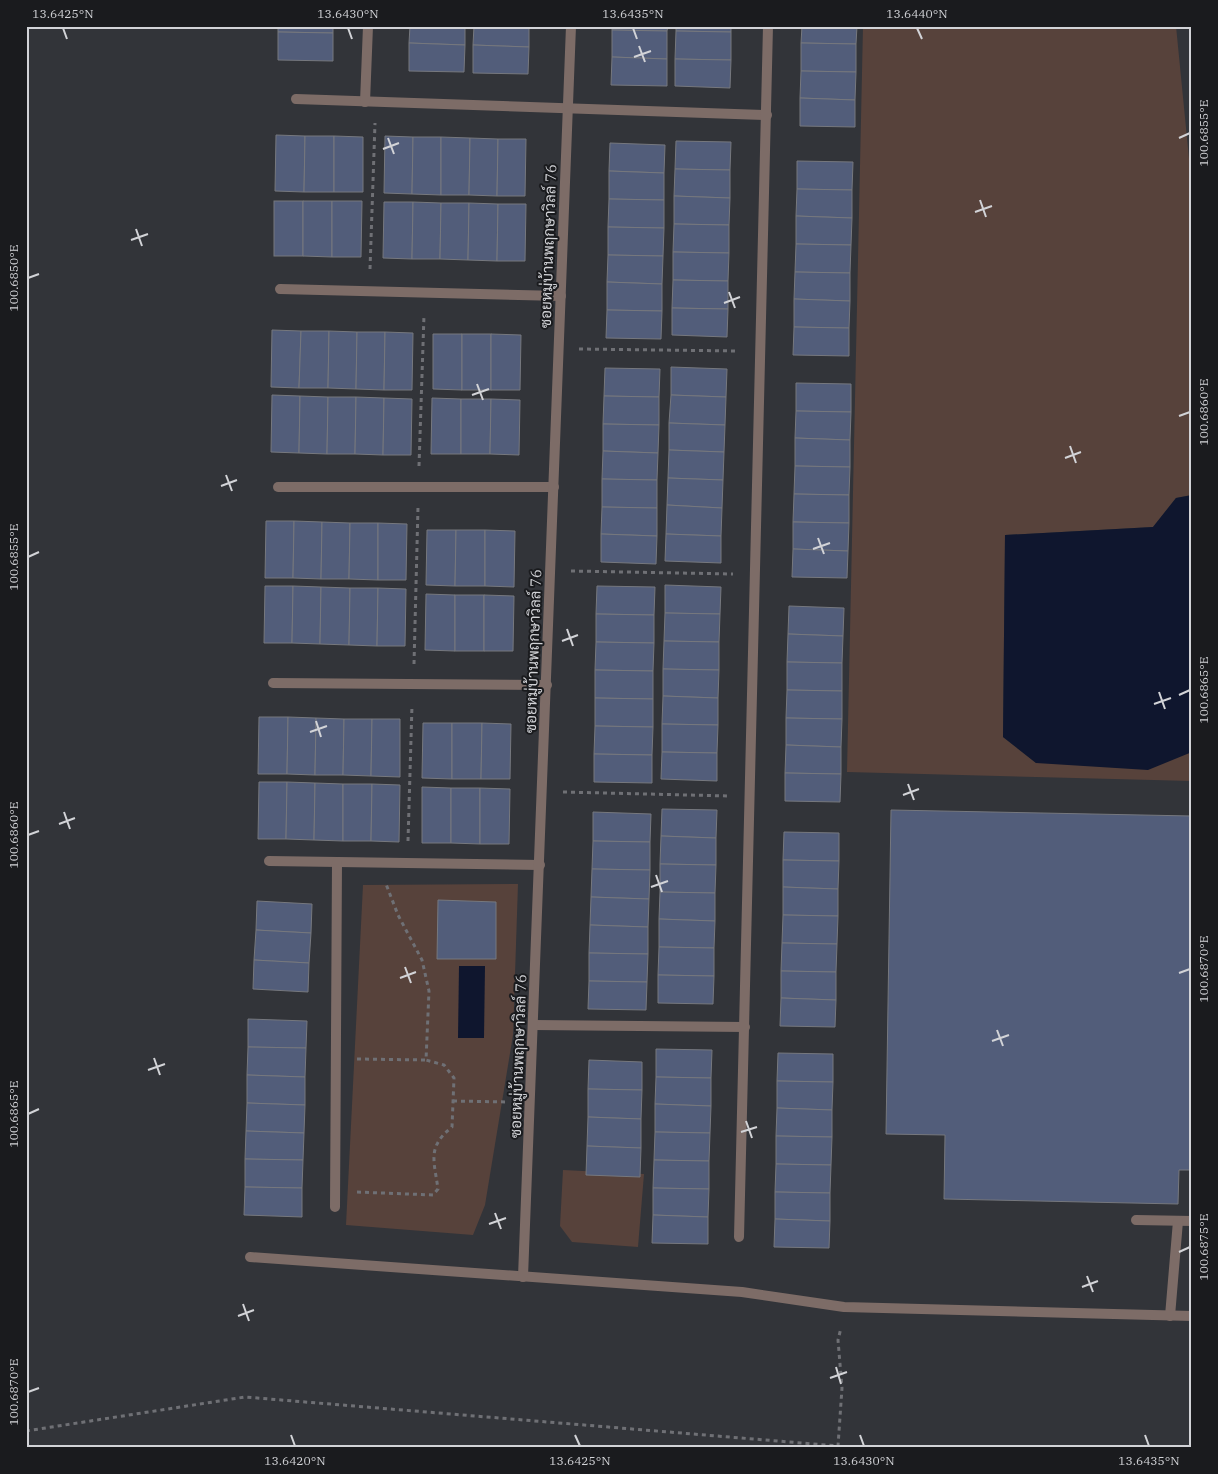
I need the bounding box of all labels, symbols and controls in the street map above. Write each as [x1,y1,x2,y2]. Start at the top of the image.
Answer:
text: 13.6425°N [32,6,94,21]
text: 13.6430°N [317,6,379,21]
text: 13.6435°N [602,6,664,21]
text: 13.6440°N [886,6,948,21]
text: 100.6855°E [1196,100,1211,166]
street label: ซอยหมู่บ้านพฤกษาวิลล์ 76 [536,164,561,328]
text: 100.6850°E [6,245,21,311]
text: 100.6860°E [1196,379,1211,445]
text: 100.6855°E [6,524,21,590]
street label: ซอยหมู่บ้านพฤกษาวิลล์ 76 [521,569,546,733]
text: 100.6865°E [1196,657,1211,723]
text: 100.6860°E [6,802,21,868]
text: 100.6870°E [1196,936,1211,1002]
street label: ซอยหมู่บ้านพฤกษาวิลล์ 76 [506,974,531,1138]
text: 100.6865°E [6,1081,21,1147]
text: 100.6875°E [1196,1214,1211,1280]
text: 100.6870°E [6,1359,21,1425]
text: 13.6420°N [264,1453,326,1468]
text: 13.6425°N [549,1453,611,1468]
text: 13.6430°N [833,1453,895,1468]
text: 13.6435°N [1118,1453,1180,1468]

